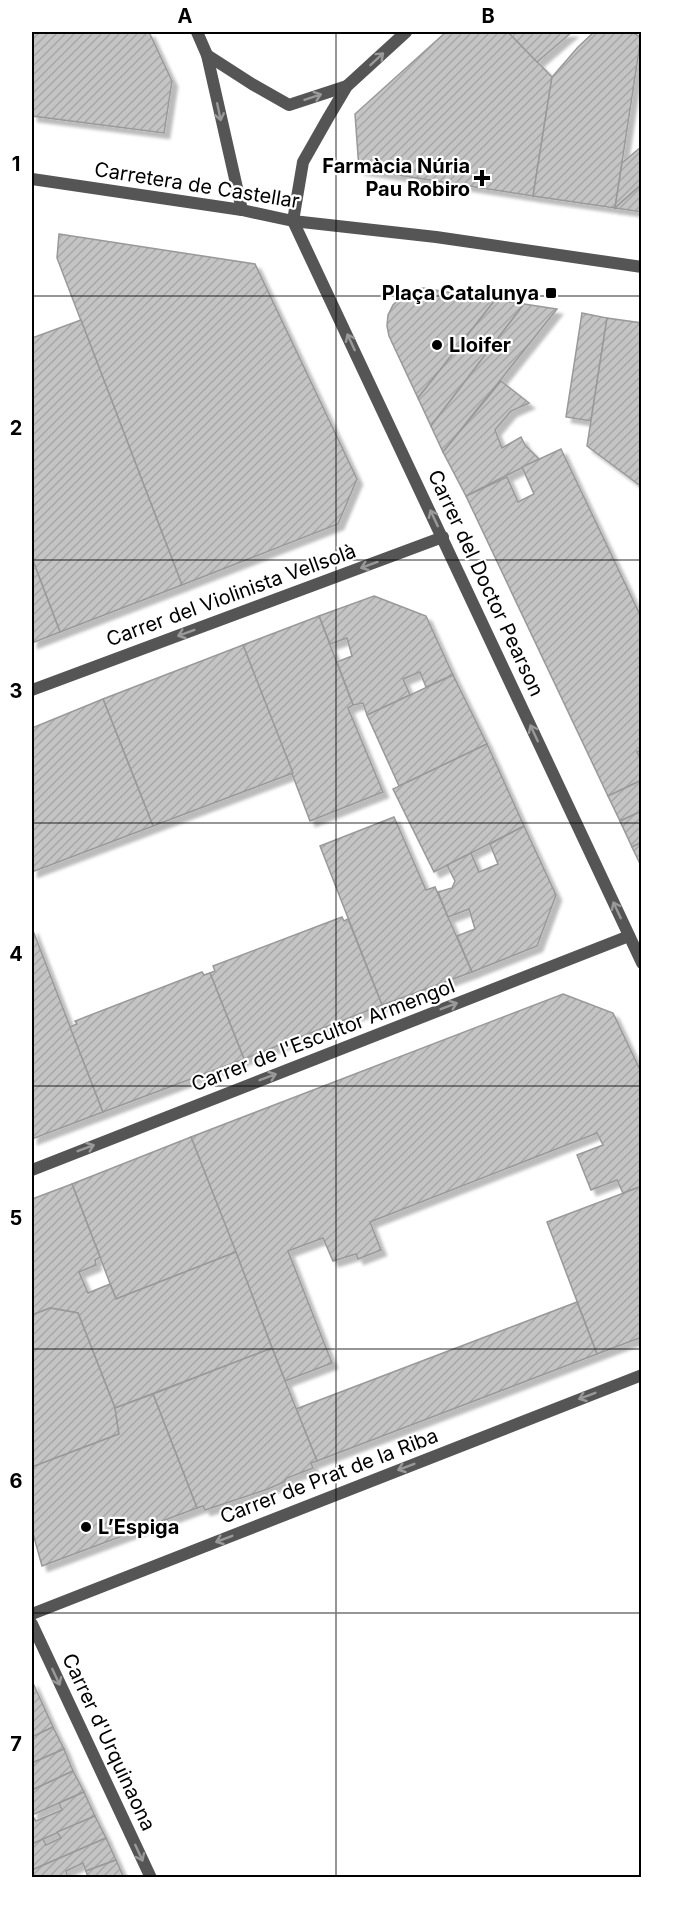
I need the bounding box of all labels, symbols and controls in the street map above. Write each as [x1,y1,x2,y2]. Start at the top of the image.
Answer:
text: A [178,4,193,28]
text: B [481,4,495,28]
one-way arrow [369,52,384,66]
one-way arrow [303,90,322,101]
one-way arrow [214,102,225,122]
text: 1 [12,152,20,176]
place label: Farmàcia Núria Pau Robiro [322,154,470,201]
street label: Carretera de Castellar [93,157,302,213]
marker: Farmàcia Núria Pau Robiro [475,171,489,185]
place label: Plaça Catalunya [382,281,539,305]
marker: Plaça Catalunya [544,286,558,300]
one-way arrow [345,333,357,351]
place label: Lloifer [449,333,511,357]
marker: Lloifer [430,338,444,352]
text: 2 [10,416,22,440]
street label: Carrer del Doctor Pearson [423,466,549,700]
one-way arrow [428,510,440,528]
street label: Carrer del Violinista Vellsolà [103,539,359,651]
one-way arrow [360,560,379,571]
one-way arrow [177,628,196,639]
text: 3 [10,679,22,703]
one-way arrow [528,724,540,742]
one-way arrow [610,901,622,919]
text: 4 [9,942,23,966]
street label: Carrer de l'Escultor Armengol [188,974,458,1096]
one-way arrow [439,1000,458,1011]
one-way arrow [258,1071,276,1082]
one-way arrow [76,1142,95,1153]
text: 5 [10,1206,22,1230]
one-way arrow [578,1391,597,1402]
street label: Carrer de Prat de la Riba [217,1423,441,1529]
one-way arrow [397,1463,415,1474]
text: 6 [10,1469,23,1493]
place label: L’Espiga [98,1515,179,1539]
marker: L’Espiga [79,1520,93,1534]
one-way arrow [215,1534,234,1545]
street label: Carrer d'Urquinaona [57,1649,161,1835]
one-way arrow [51,1667,63,1685]
text: 7 [10,1732,22,1756]
one-way arrow [134,1844,146,1862]

